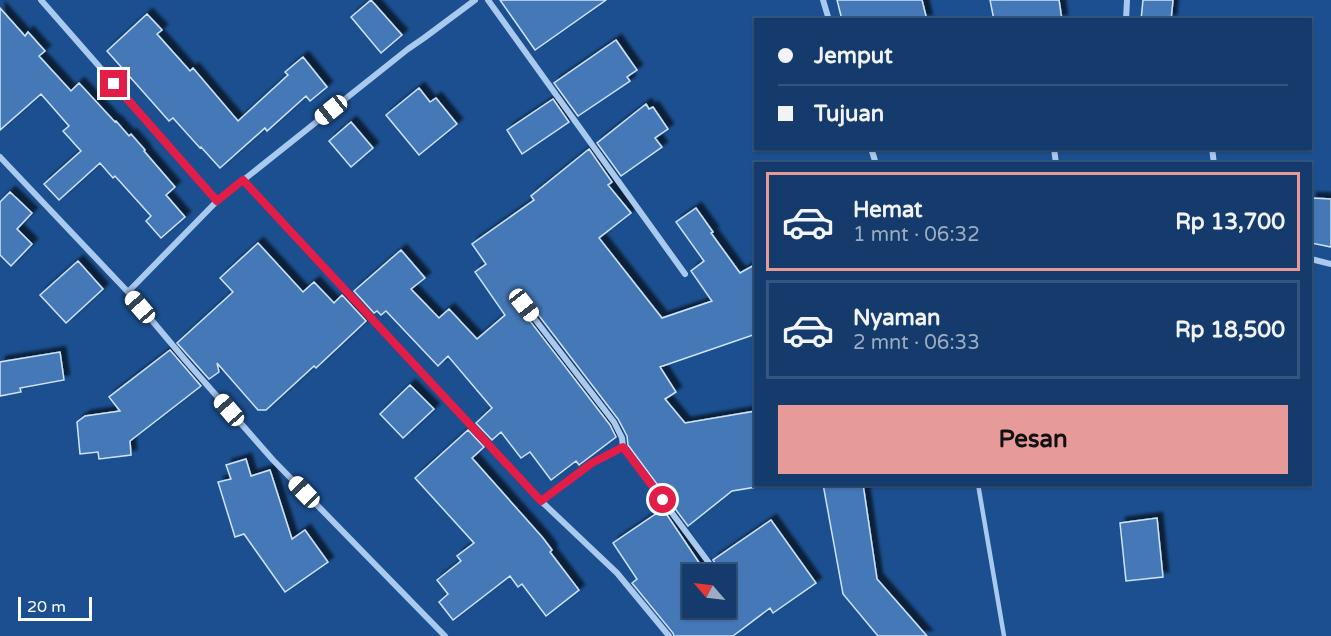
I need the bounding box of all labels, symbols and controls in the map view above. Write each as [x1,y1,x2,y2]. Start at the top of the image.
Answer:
text: Jemput [814,43,893,69]
route end [100,70,127,97]
car [311,92,351,128]
text: Tujuan [814,101,884,127]
icon: car [781,195,835,249]
text: Hemat [853,197,922,223]
text: Rp 13,700 [1175,209,1285,235]
text: 1 mnt · 06:32 [853,223,980,247]
car [506,285,542,325]
car [121,288,159,326]
icon: car [781,303,835,357]
text: Nyaman [853,305,940,331]
text: Rp 18,500 [1175,317,1285,343]
text: 2 mnt · 06:33 [853,331,980,355]
car [210,391,248,429]
button: Pesan [778,405,1288,474]
car [285,473,323,511]
route start [649,486,676,513]
north arrow [682,564,736,618]
map controls [682,564,736,618]
scale bar [18,594,92,622]
text: 20 m [27,597,66,617]

